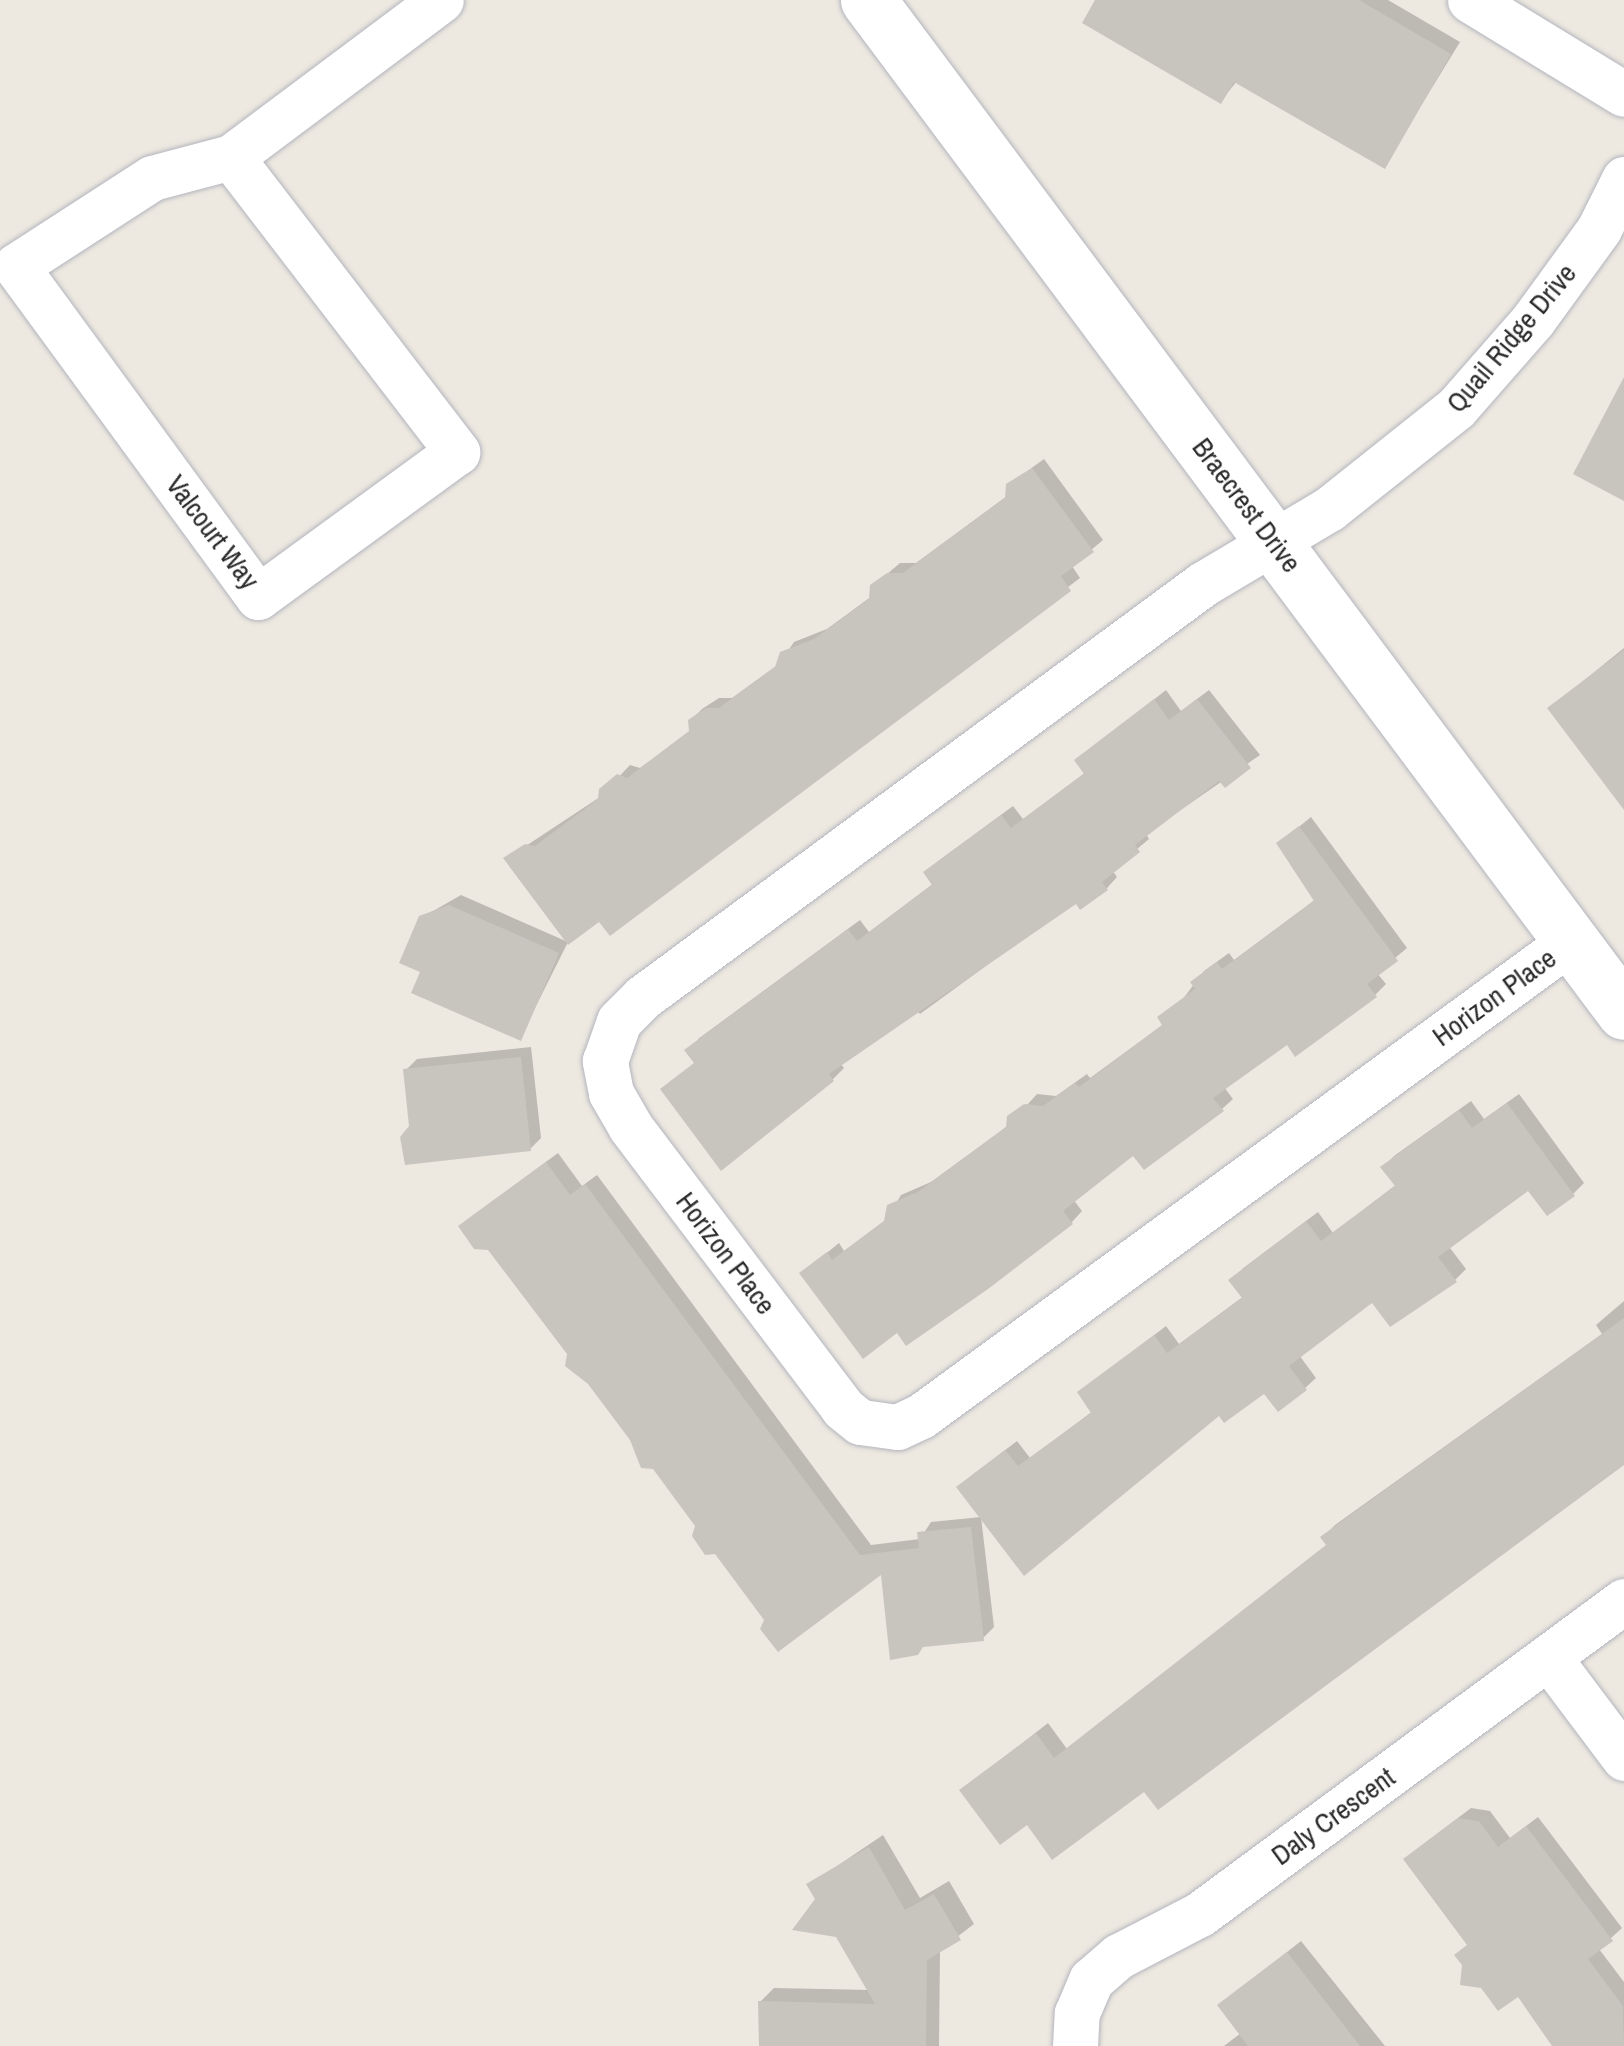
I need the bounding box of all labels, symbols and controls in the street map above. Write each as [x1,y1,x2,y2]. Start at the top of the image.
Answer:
street label: Quail Ridge Drive [1439,257,1583,419]
street label: Braecrest Drive [1186,431,1308,579]
street label: Valcourt Way [159,468,267,596]
street label: Horizon Place [1426,941,1562,1053]
street label: Horizon Place [669,1185,783,1321]
street label: Daly Crescent [1265,1760,1401,1872]

